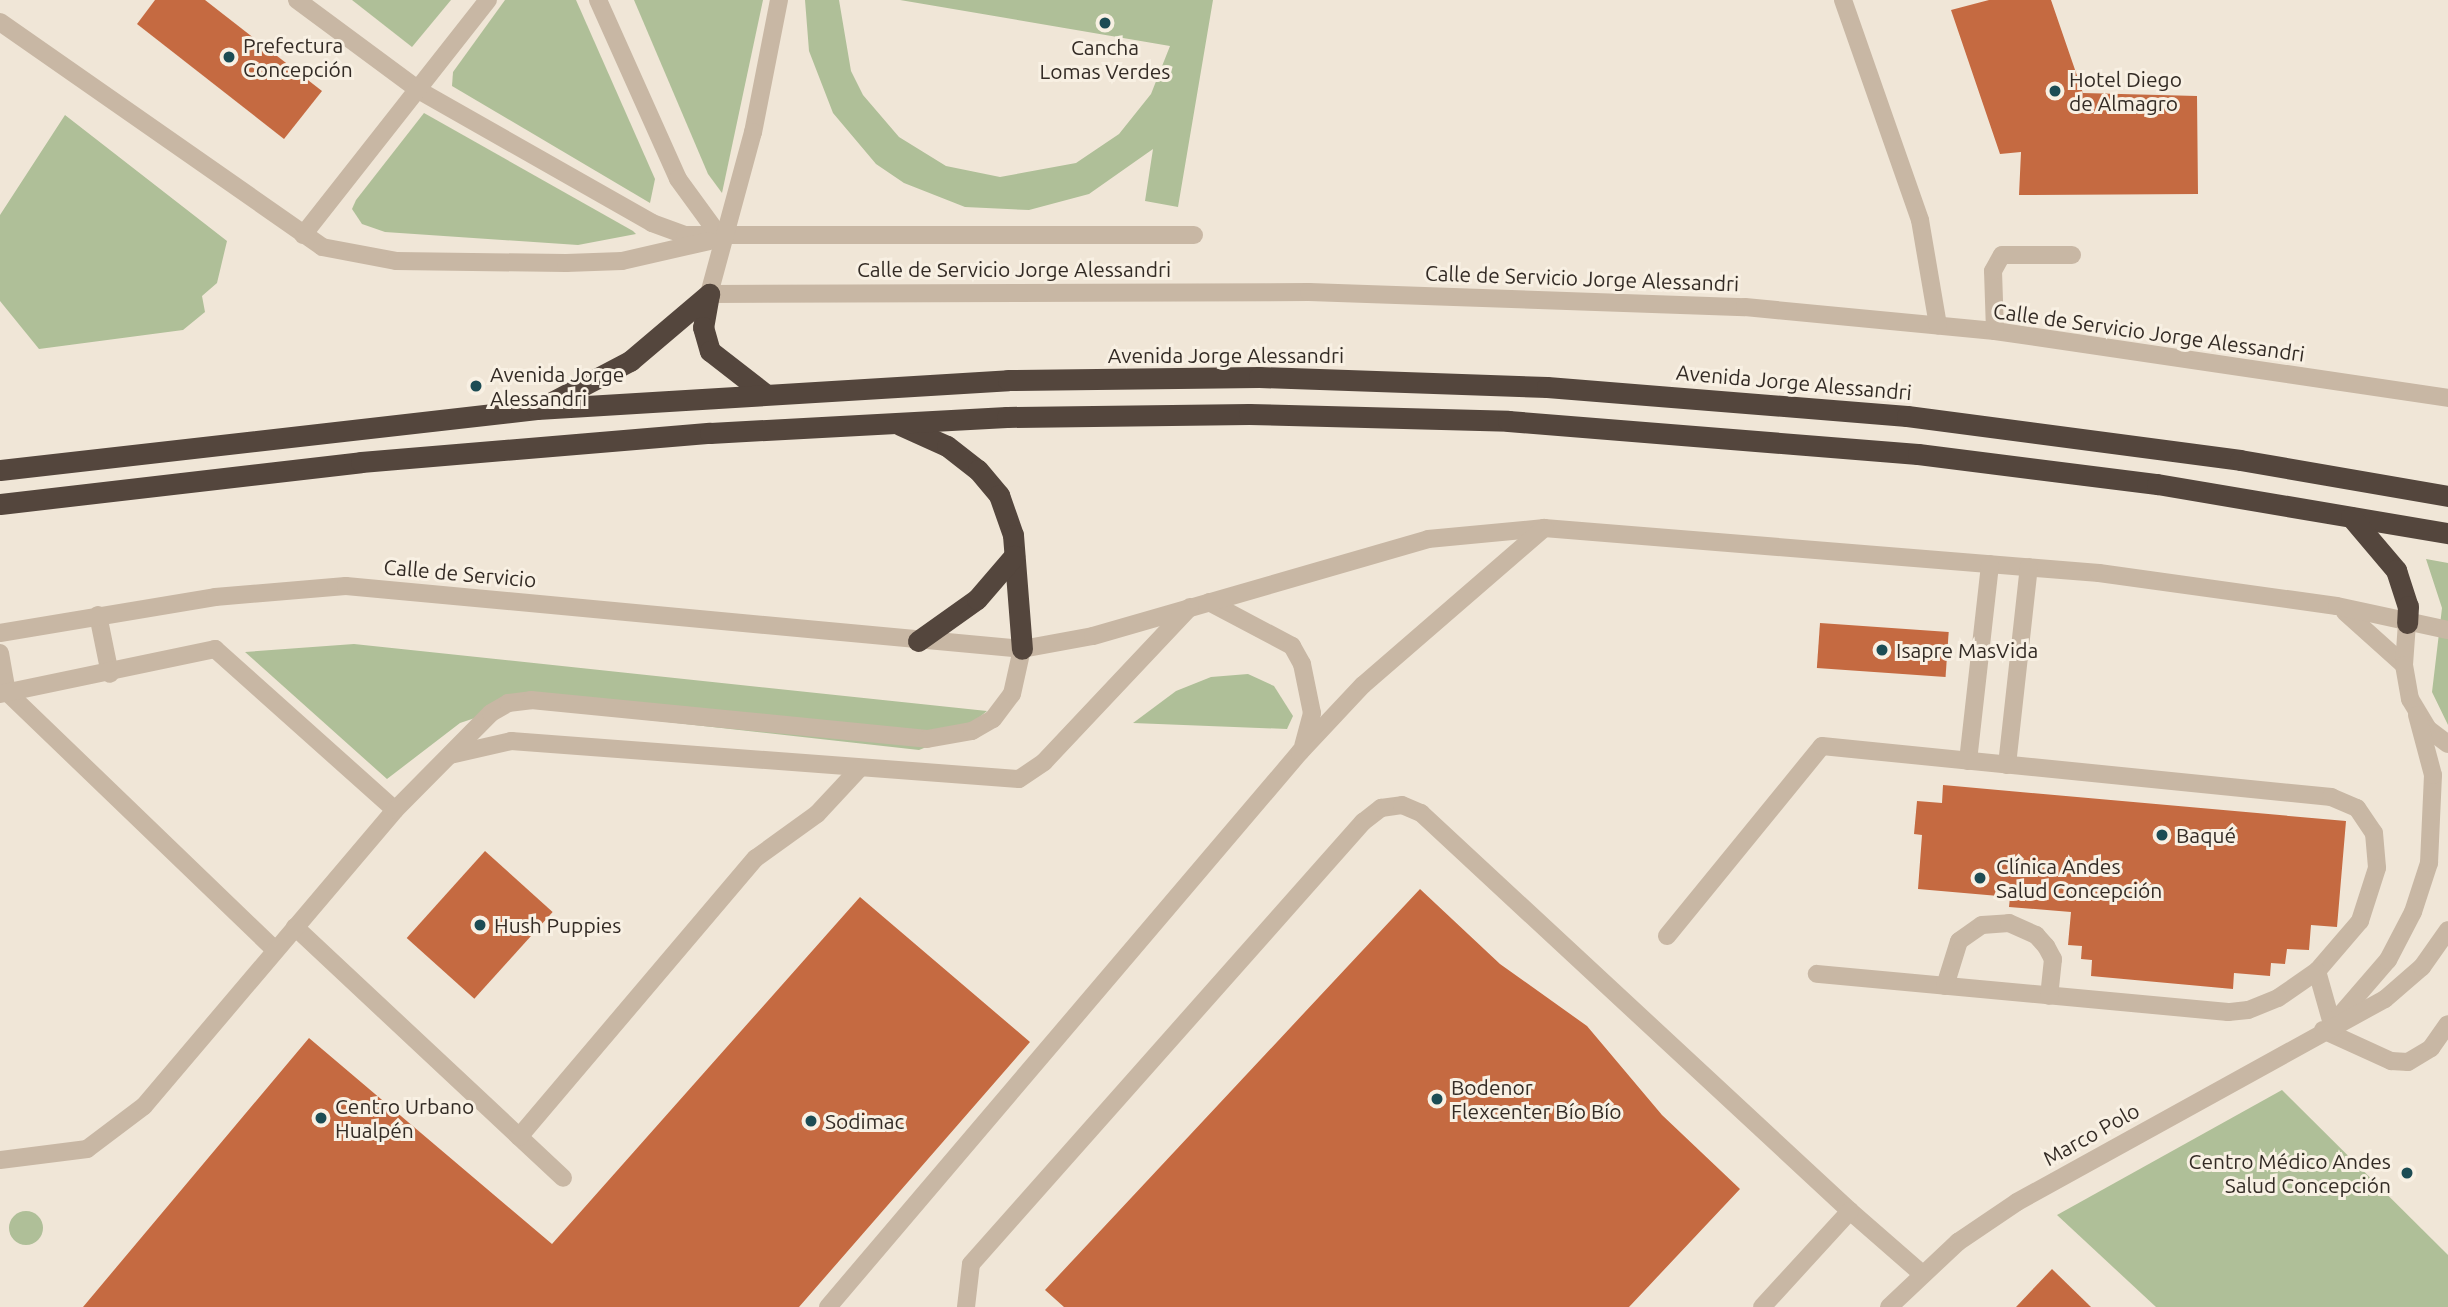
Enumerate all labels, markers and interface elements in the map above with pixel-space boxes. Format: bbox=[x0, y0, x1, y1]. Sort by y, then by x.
marker: Cancha Lomas Verdes bbox=[1097, 15, 1113, 31]
place label: Prefectura Concepción bbox=[243, 32, 353, 82]
place label: Cancha Lomas Verdes bbox=[1040, 34, 1170, 84]
marker: Prefectura Concepción bbox=[221, 49, 237, 65]
place label: Hotel Diego de Almagro bbox=[2069, 66, 2182, 116]
marker: Hotel Diego de Almagro bbox=[2047, 83, 2063, 99]
street label: Calle de Servicio Jorge Alessandri bbox=[857, 256, 1171, 282]
street label: Calle de Servicio Jorge Alessandri bbox=[1425, 260, 1739, 296]
street label: Calle de Servicio Jorge Alessandri bbox=[1992, 298, 2306, 366]
street label: Avenida Jorge Alessandri bbox=[1108, 342, 1344, 368]
street label: Avenida Jorge Alessandri bbox=[1675, 359, 1913, 405]
place label: Avenida Jorge Alessandri bbox=[490, 361, 624, 411]
marker: Avenida Jorge Alessandri bbox=[468, 378, 484, 394]
street label: Calle de Servicio bbox=[383, 554, 537, 592]
place label: Isapre MasVida bbox=[1896, 637, 2038, 663]
marker: Isapre MasVida bbox=[1874, 642, 1890, 658]
place label: Baqué bbox=[2176, 822, 2236, 848]
marker: Baqué bbox=[2154, 827, 2170, 843]
place label: Clínica Andes Salud Concepción bbox=[1996, 853, 2162, 903]
marker: Clínica Andes Salud Concepción bbox=[1970, 868, 1990, 888]
place label: Hush Puppies bbox=[494, 912, 621, 938]
marker: Hush Puppies bbox=[472, 917, 488, 933]
place label: Bodenor Flexcenter Bío Bío bbox=[1451, 1074, 1622, 1124]
marker: Bodenor Flexcenter Bío Bío bbox=[1429, 1091, 1445, 1107]
place label: Centro Urbano Hualpén bbox=[335, 1093, 474, 1143]
street label: Marco Polo bbox=[2038, 1097, 2144, 1171]
place label: Sodimac bbox=[825, 1108, 904, 1134]
marker: Centro Urbano Hualpén bbox=[313, 1110, 329, 1126]
marker: Sodimac bbox=[803, 1113, 819, 1129]
place label: Centro Médico Andes Salud Concepción bbox=[2189, 1148, 2391, 1198]
marker: Centro Médico Andes Salud Concepción bbox=[2397, 1163, 2417, 1183]

